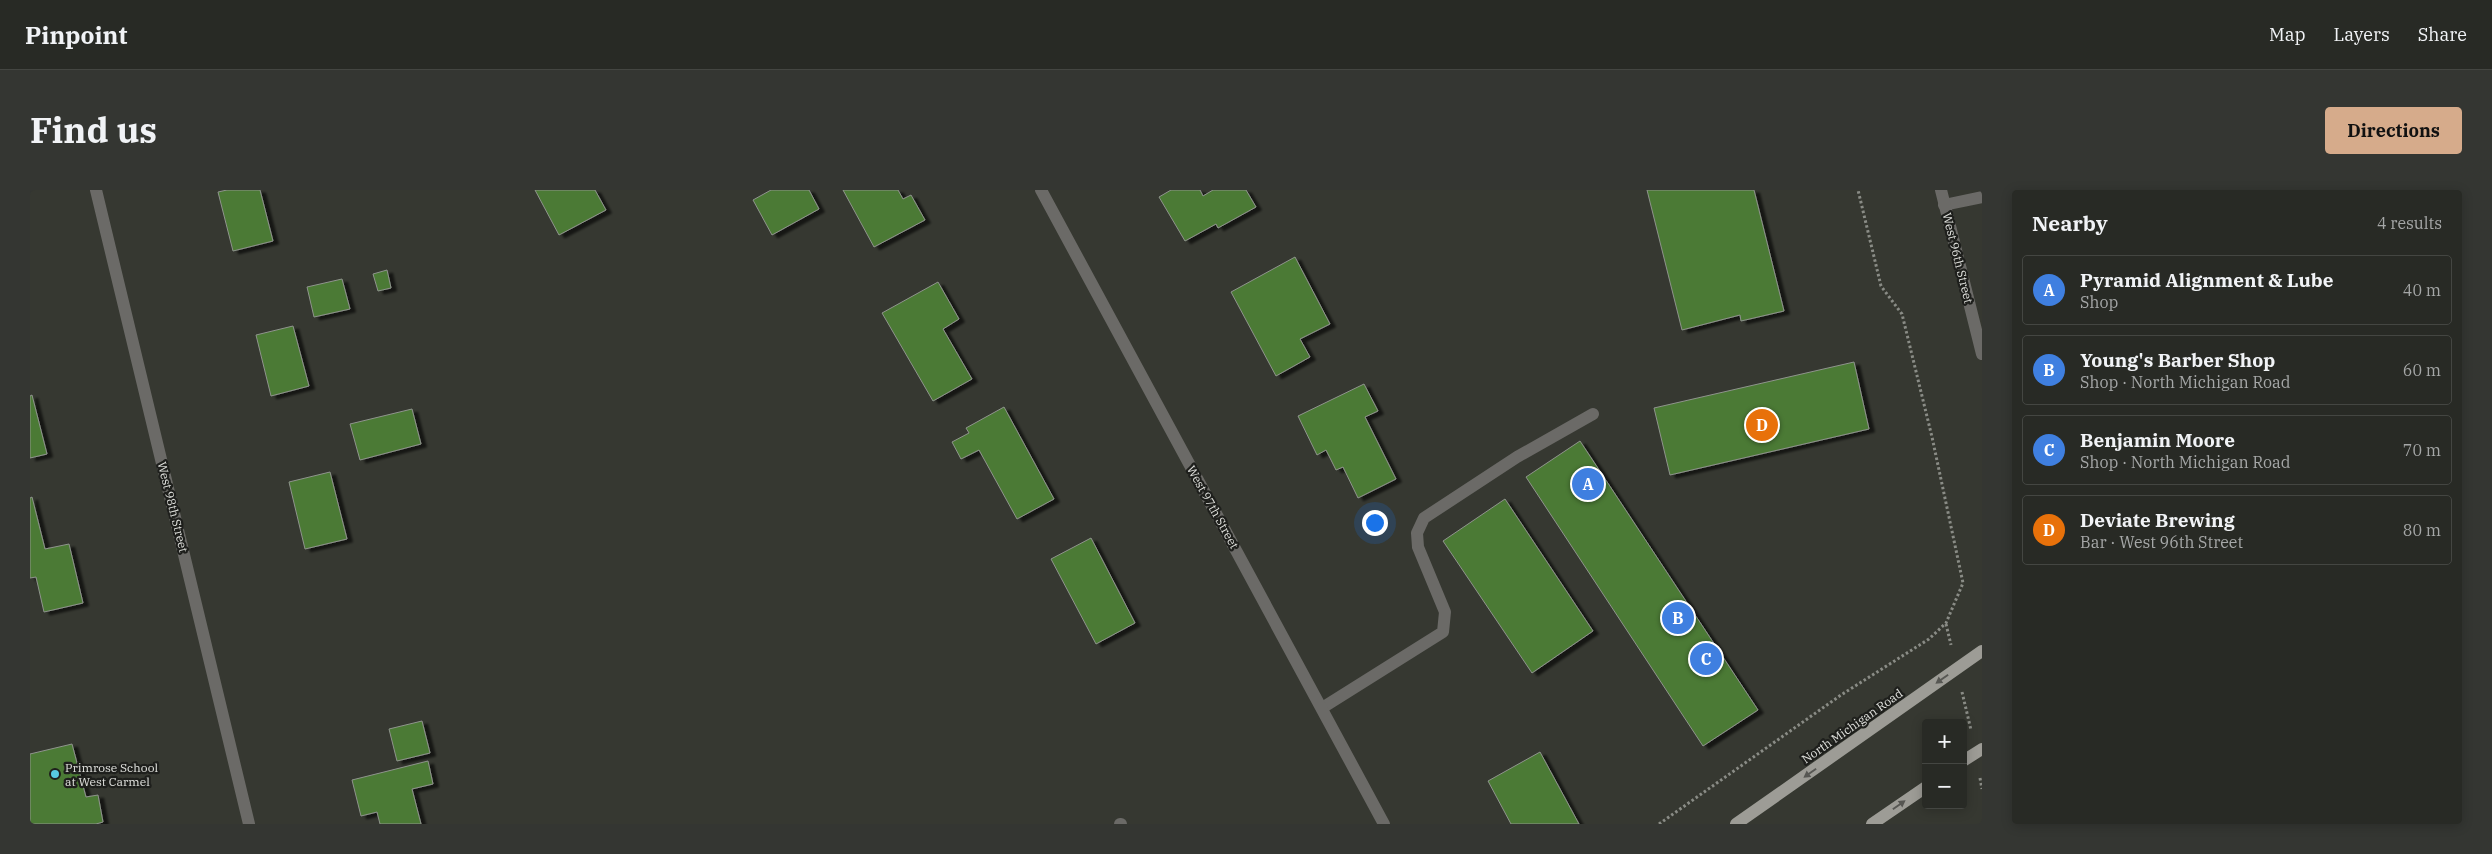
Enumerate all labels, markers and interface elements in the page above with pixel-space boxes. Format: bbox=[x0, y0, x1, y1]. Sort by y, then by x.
text: Pinpoint bbox=[25, 19, 127, 51]
text: Map bbox=[2269, 23, 2306, 46]
text: Layers bbox=[2334, 23, 2390, 46]
text: Share bbox=[2418, 23, 2467, 46]
text: Find us bbox=[30, 107, 157, 153]
button: Directions bbox=[2325, 107, 2462, 154]
text: Nearby bbox=[2032, 209, 2108, 237]
street label: West 96th Street bbox=[1939, 211, 1977, 305]
text: 4 results bbox=[2377, 213, 2442, 233]
text: Pyramid Alignment & Lube bbox=[2080, 268, 2333, 292]
text: A bbox=[2043, 280, 2055, 300]
text: 40 m bbox=[2403, 280, 2441, 300]
text: Shop bbox=[2080, 292, 2118, 312]
text: Young's Barber Shop bbox=[2080, 348, 2275, 372]
text: B bbox=[2043, 360, 2055, 380]
text: 60 m bbox=[2403, 360, 2441, 380]
text: Shop · North Michigan Road bbox=[2080, 372, 2291, 392]
pin: D bbox=[1746, 406, 1778, 444]
text: Benjamin Moore bbox=[2080, 428, 2235, 452]
text: C bbox=[2044, 440, 2054, 460]
text: 70 m bbox=[2403, 440, 2441, 460]
text: Shop · North Michigan Road bbox=[2080, 452, 2291, 472]
street label: West 98th Street bbox=[154, 460, 192, 554]
street label: West 97th Street bbox=[1184, 463, 1242, 551]
pin: A bbox=[1572, 465, 1604, 503]
text: Deviate Brewing bbox=[2080, 508, 2235, 532]
your location bbox=[1362, 510, 1388, 536]
text: D bbox=[2043, 520, 2055, 540]
text: 80 m bbox=[2403, 520, 2441, 540]
text: Bar · West 96th Street bbox=[2080, 532, 2243, 552]
pin: B bbox=[1662, 599, 1694, 637]
pin: C bbox=[1690, 640, 1722, 678]
one-way arrow bbox=[1936, 674, 1949, 684]
street label: North Michigan Road bbox=[1799, 685, 1905, 767]
map controls bbox=[1922, 719, 1967, 809]
button: + bbox=[1922, 719, 1967, 764]
place label: Primrose School at West Carmel bbox=[65, 760, 158, 789]
button: − bbox=[1922, 764, 1967, 809]
marker: Primrose School at West Carmel bbox=[49, 768, 61, 780]
one-way arrow bbox=[1803, 768, 1817, 778]
one-way arrow bbox=[1892, 800, 1906, 810]

